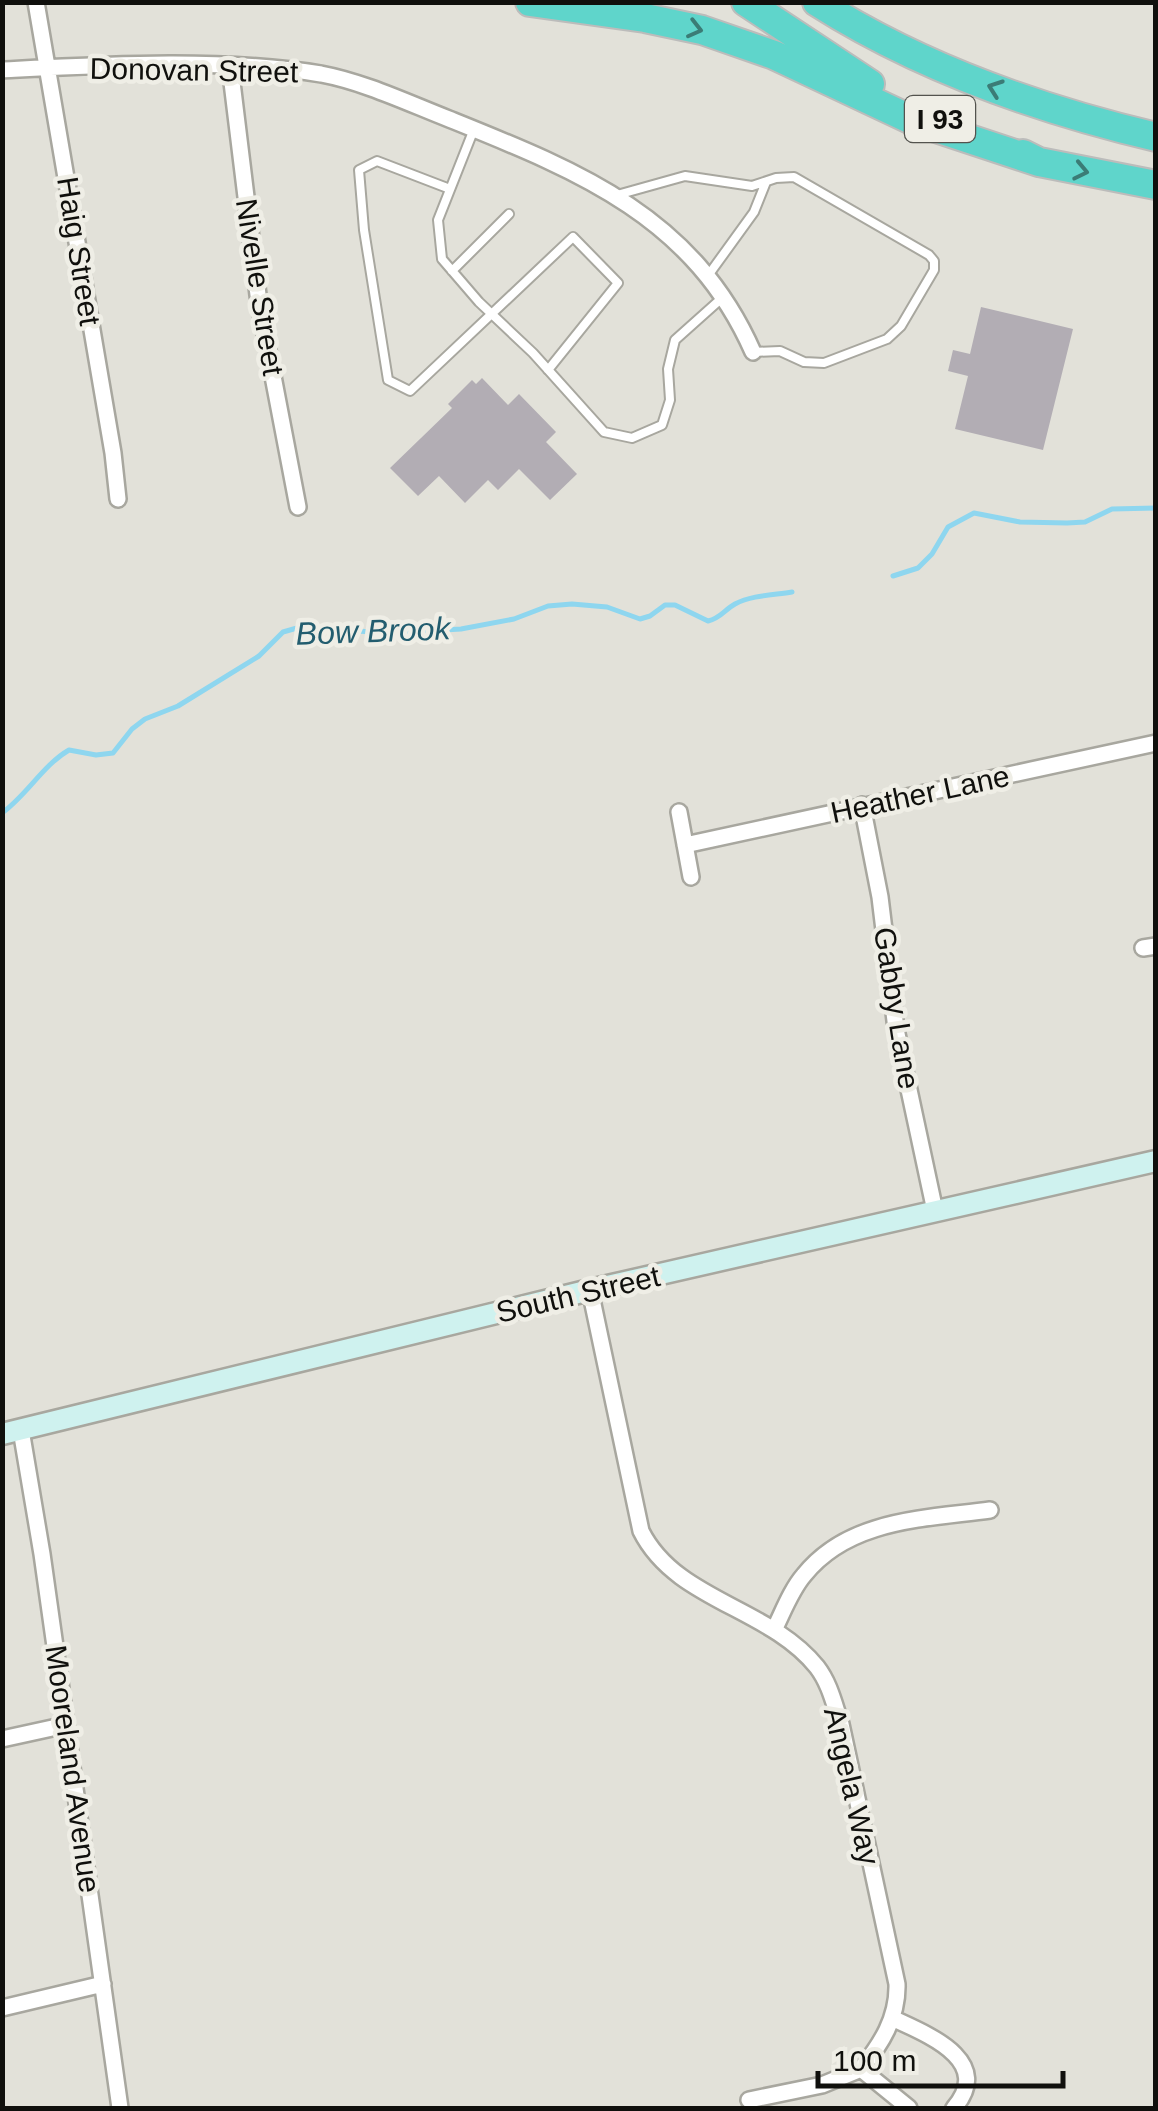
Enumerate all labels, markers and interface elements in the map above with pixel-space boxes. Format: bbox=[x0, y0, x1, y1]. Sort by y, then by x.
one-way arrow bbox=[686, 18, 703, 39]
street label: Donovan Street bbox=[89, 52, 299, 88]
one-way arrow bbox=[988, 79, 1005, 100]
road number: I 93 bbox=[905, 96, 975, 142]
one-way arrow bbox=[1072, 159, 1089, 180]
street label: Haig Street bbox=[51, 174, 107, 328]
street label: Nivelle Street bbox=[230, 196, 290, 378]
water label: Bow Brook bbox=[295, 610, 453, 652]
street label: Heather Lane bbox=[828, 759, 1012, 829]
street label: Gabby Lane bbox=[868, 925, 926, 1091]
street label: South Street bbox=[493, 1259, 664, 1329]
street label: Mooreland Avenue bbox=[39, 1643, 107, 1895]
street label: Angela Way bbox=[818, 1704, 886, 1868]
scale bar bbox=[818, 2026, 1063, 2088]
text: 100 m bbox=[833, 2044, 916, 2077]

